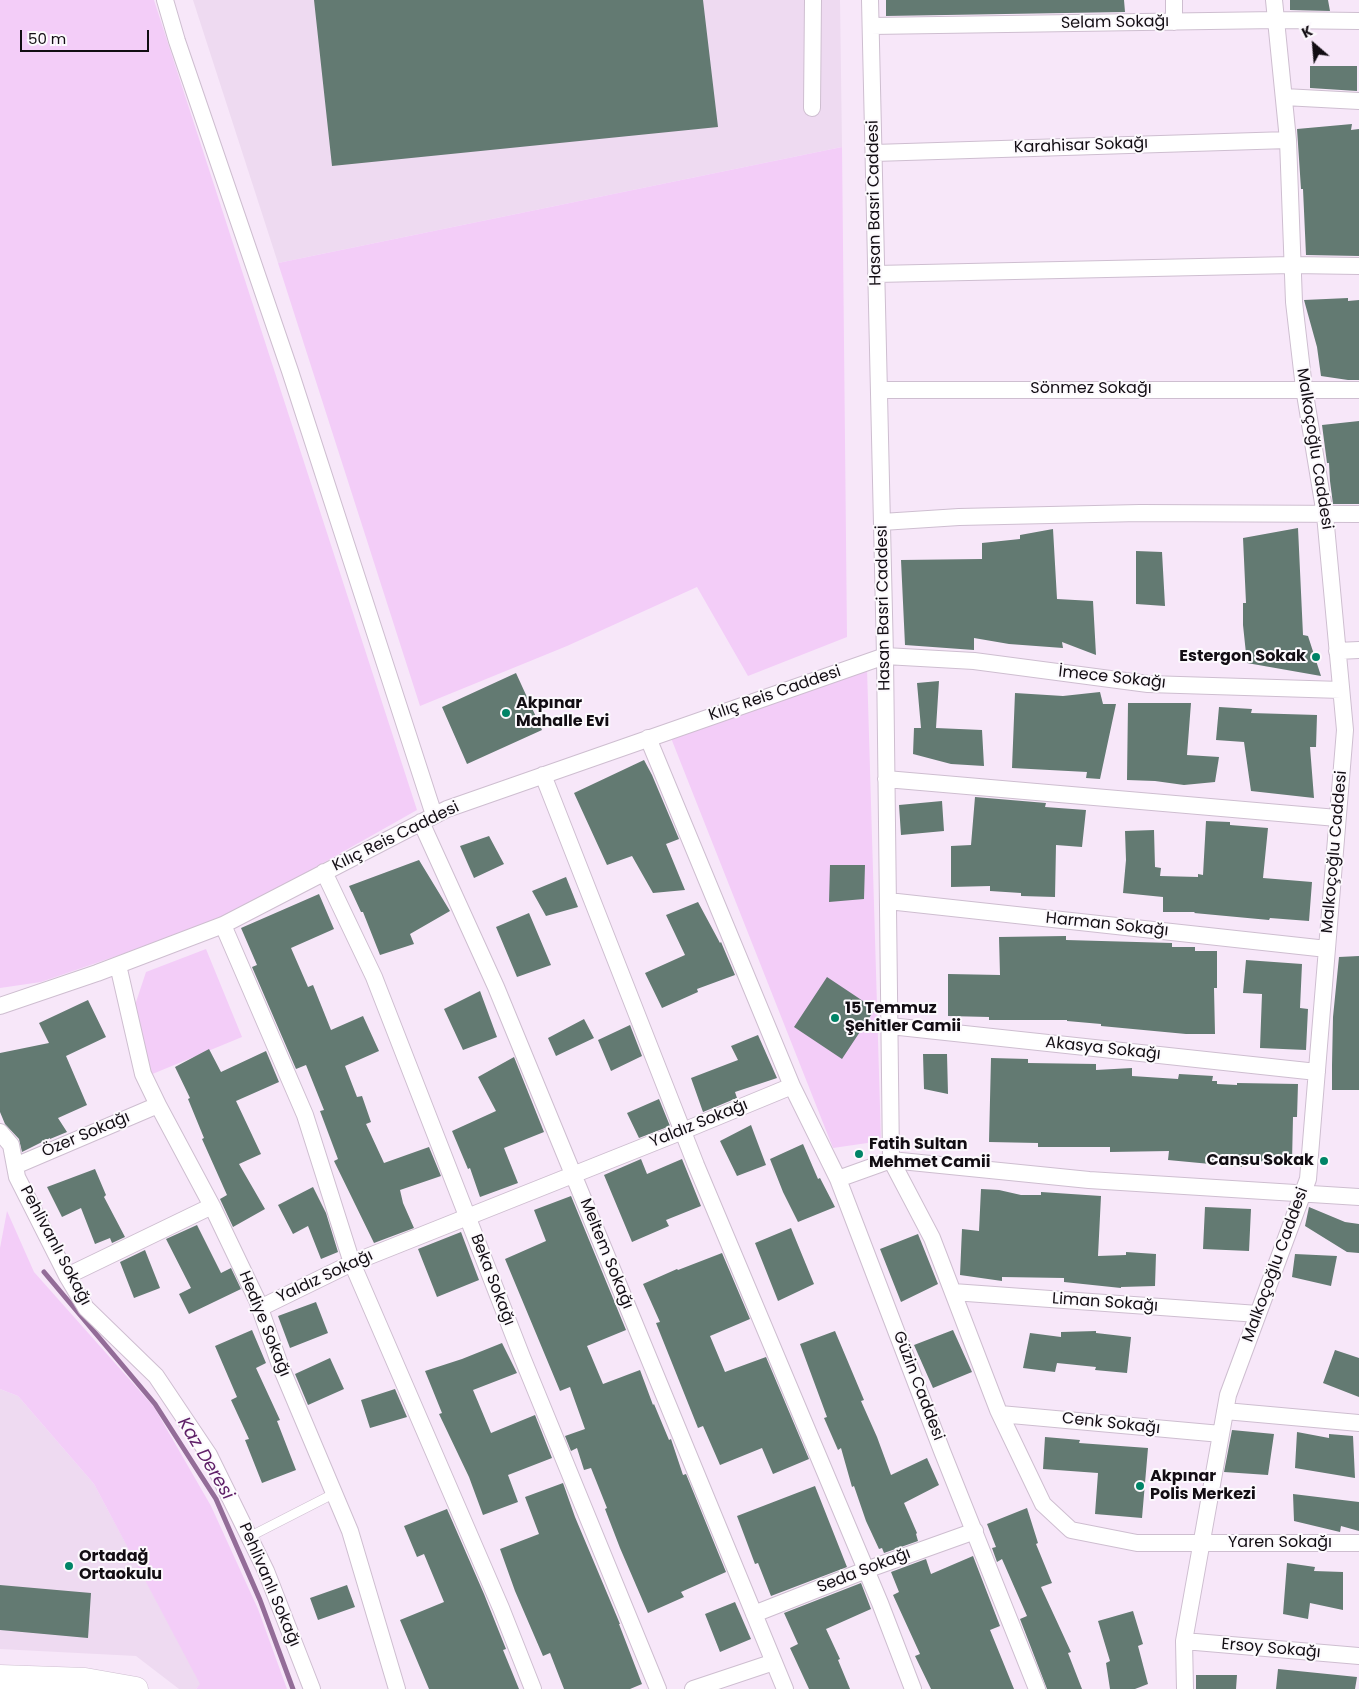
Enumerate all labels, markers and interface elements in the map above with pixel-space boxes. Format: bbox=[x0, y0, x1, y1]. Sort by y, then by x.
street label: Selam Sokağı bbox=[1061, 12, 1169, 34]
scale bar bbox=[22, 20, 151, 52]
north arrow bbox=[1289, 20, 1339, 70]
text: K bbox=[1298, 21, 1316, 43]
text: 50 m bbox=[28, 28, 66, 49]
street label: Hasan Basri Caddesi bbox=[864, 120, 886, 286]
street label: Karahisar Sokağı bbox=[1014, 134, 1148, 158]
street label: Malkoçoğlu Caddesi bbox=[1292, 367, 1336, 531]
street label: Sönmez Sokağı bbox=[1030, 379, 1152, 399]
street label: Hasan Basri Caddesi bbox=[873, 525, 895, 691]
place label: Estergon Sokak bbox=[1179, 647, 1306, 667]
marker: Estergon Sokak bbox=[1310, 651, 1322, 663]
street label: Kılıç Reis Caddesi bbox=[706, 662, 844, 726]
street label: İmece Sokağı bbox=[1057, 663, 1167, 693]
place label: Akpınar Mahalle Evi bbox=[516, 694, 609, 732]
marker: Akpınar Mahalle Evi bbox=[500, 707, 512, 719]
street label: Malkoçoğlu Caddesi bbox=[1318, 770, 1352, 934]
street label: Kılıç Reis Caddesi bbox=[330, 798, 462, 876]
street label: Harman Sokağı bbox=[1045, 909, 1169, 941]
place label: 15 Temmuz Şehitler Camii bbox=[845, 999, 961, 1037]
marker: 15 Temmuz Şehitler Camii bbox=[829, 1012, 841, 1024]
street label: Akasya Sokağı bbox=[1044, 1033, 1162, 1065]
street label: Yaldız Sokağı bbox=[647, 1096, 751, 1152]
street label: Özer Sokağı bbox=[39, 1108, 133, 1162]
place label: Fatih Sultan Mehmet Camii bbox=[869, 1135, 990, 1173]
marker: Fatih Sultan Mehmet Camii bbox=[853, 1148, 865, 1160]
place label: Cansu Sokak bbox=[1206, 1151, 1314, 1171]
marker: Cansu Sokak bbox=[1318, 1155, 1330, 1167]
street label: Pehlivanlı Sokağı bbox=[15, 1183, 95, 1309]
street label: Malkoçoğlu Caddesi bbox=[1239, 1185, 1313, 1345]
street label: Meltem Sokağı bbox=[575, 1196, 637, 1312]
street label: Beka Sokağı bbox=[466, 1232, 518, 1328]
street label: Yaldız Sokağı bbox=[274, 1246, 376, 1308]
street label: Hediye Sokağı bbox=[234, 1268, 294, 1380]
street label: Liman Sokağı bbox=[1051, 1290, 1159, 1316]
street label: Güzin Caddesi bbox=[888, 1329, 948, 1443]
street label: Cenk Sokağı bbox=[1061, 1409, 1161, 1439]
water label: Kaz Deresi bbox=[172, 1414, 238, 1504]
place label: Akpınar Polis Merkezi bbox=[1150, 1467, 1256, 1505]
marker: Akpınar Polis Merkezi bbox=[1134, 1480, 1146, 1492]
street label: Pehlivanlı Sokağı bbox=[234, 1520, 304, 1650]
street label: Yaren Sokağı bbox=[1228, 1533, 1332, 1553]
street label: Seda Sokağı bbox=[815, 1544, 913, 1598]
place label: Ortadağ Ortaokulu bbox=[79, 1547, 162, 1585]
marker: Ortadağ Ortaokulu bbox=[63, 1560, 75, 1572]
street label: Ersoy Sokağı bbox=[1221, 1635, 1321, 1663]

